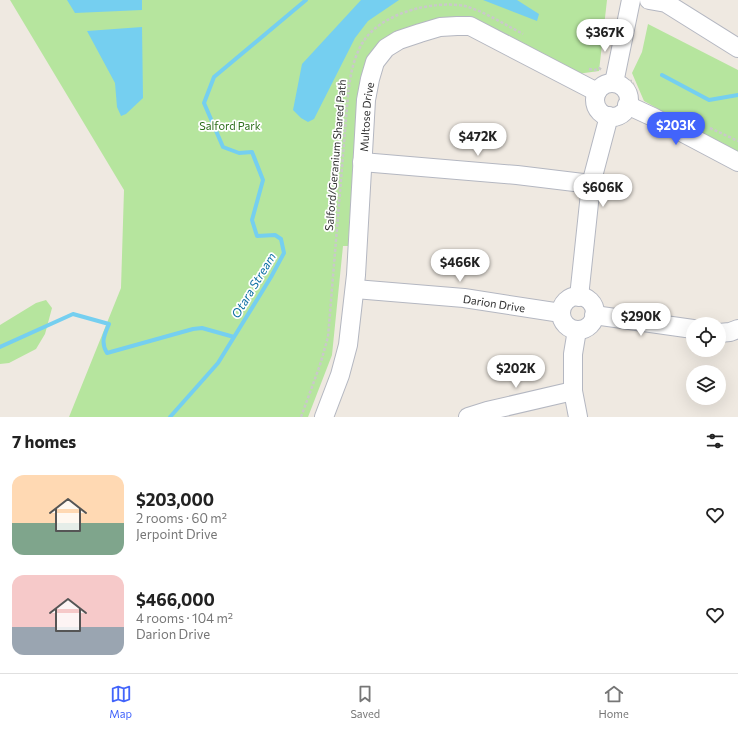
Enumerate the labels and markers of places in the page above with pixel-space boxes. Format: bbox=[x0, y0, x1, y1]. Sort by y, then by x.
pin: $367K bbox=[577, 19, 633, 53]
pin: $203K bbox=[648, 112, 704, 146]
pin: $472K bbox=[450, 123, 506, 157]
pin: $606K bbox=[575, 174, 631, 208]
pin: $466K bbox=[432, 249, 488, 283]
pin: $290K bbox=[613, 303, 669, 337]
pin: $202K bbox=[488, 355, 544, 389]

